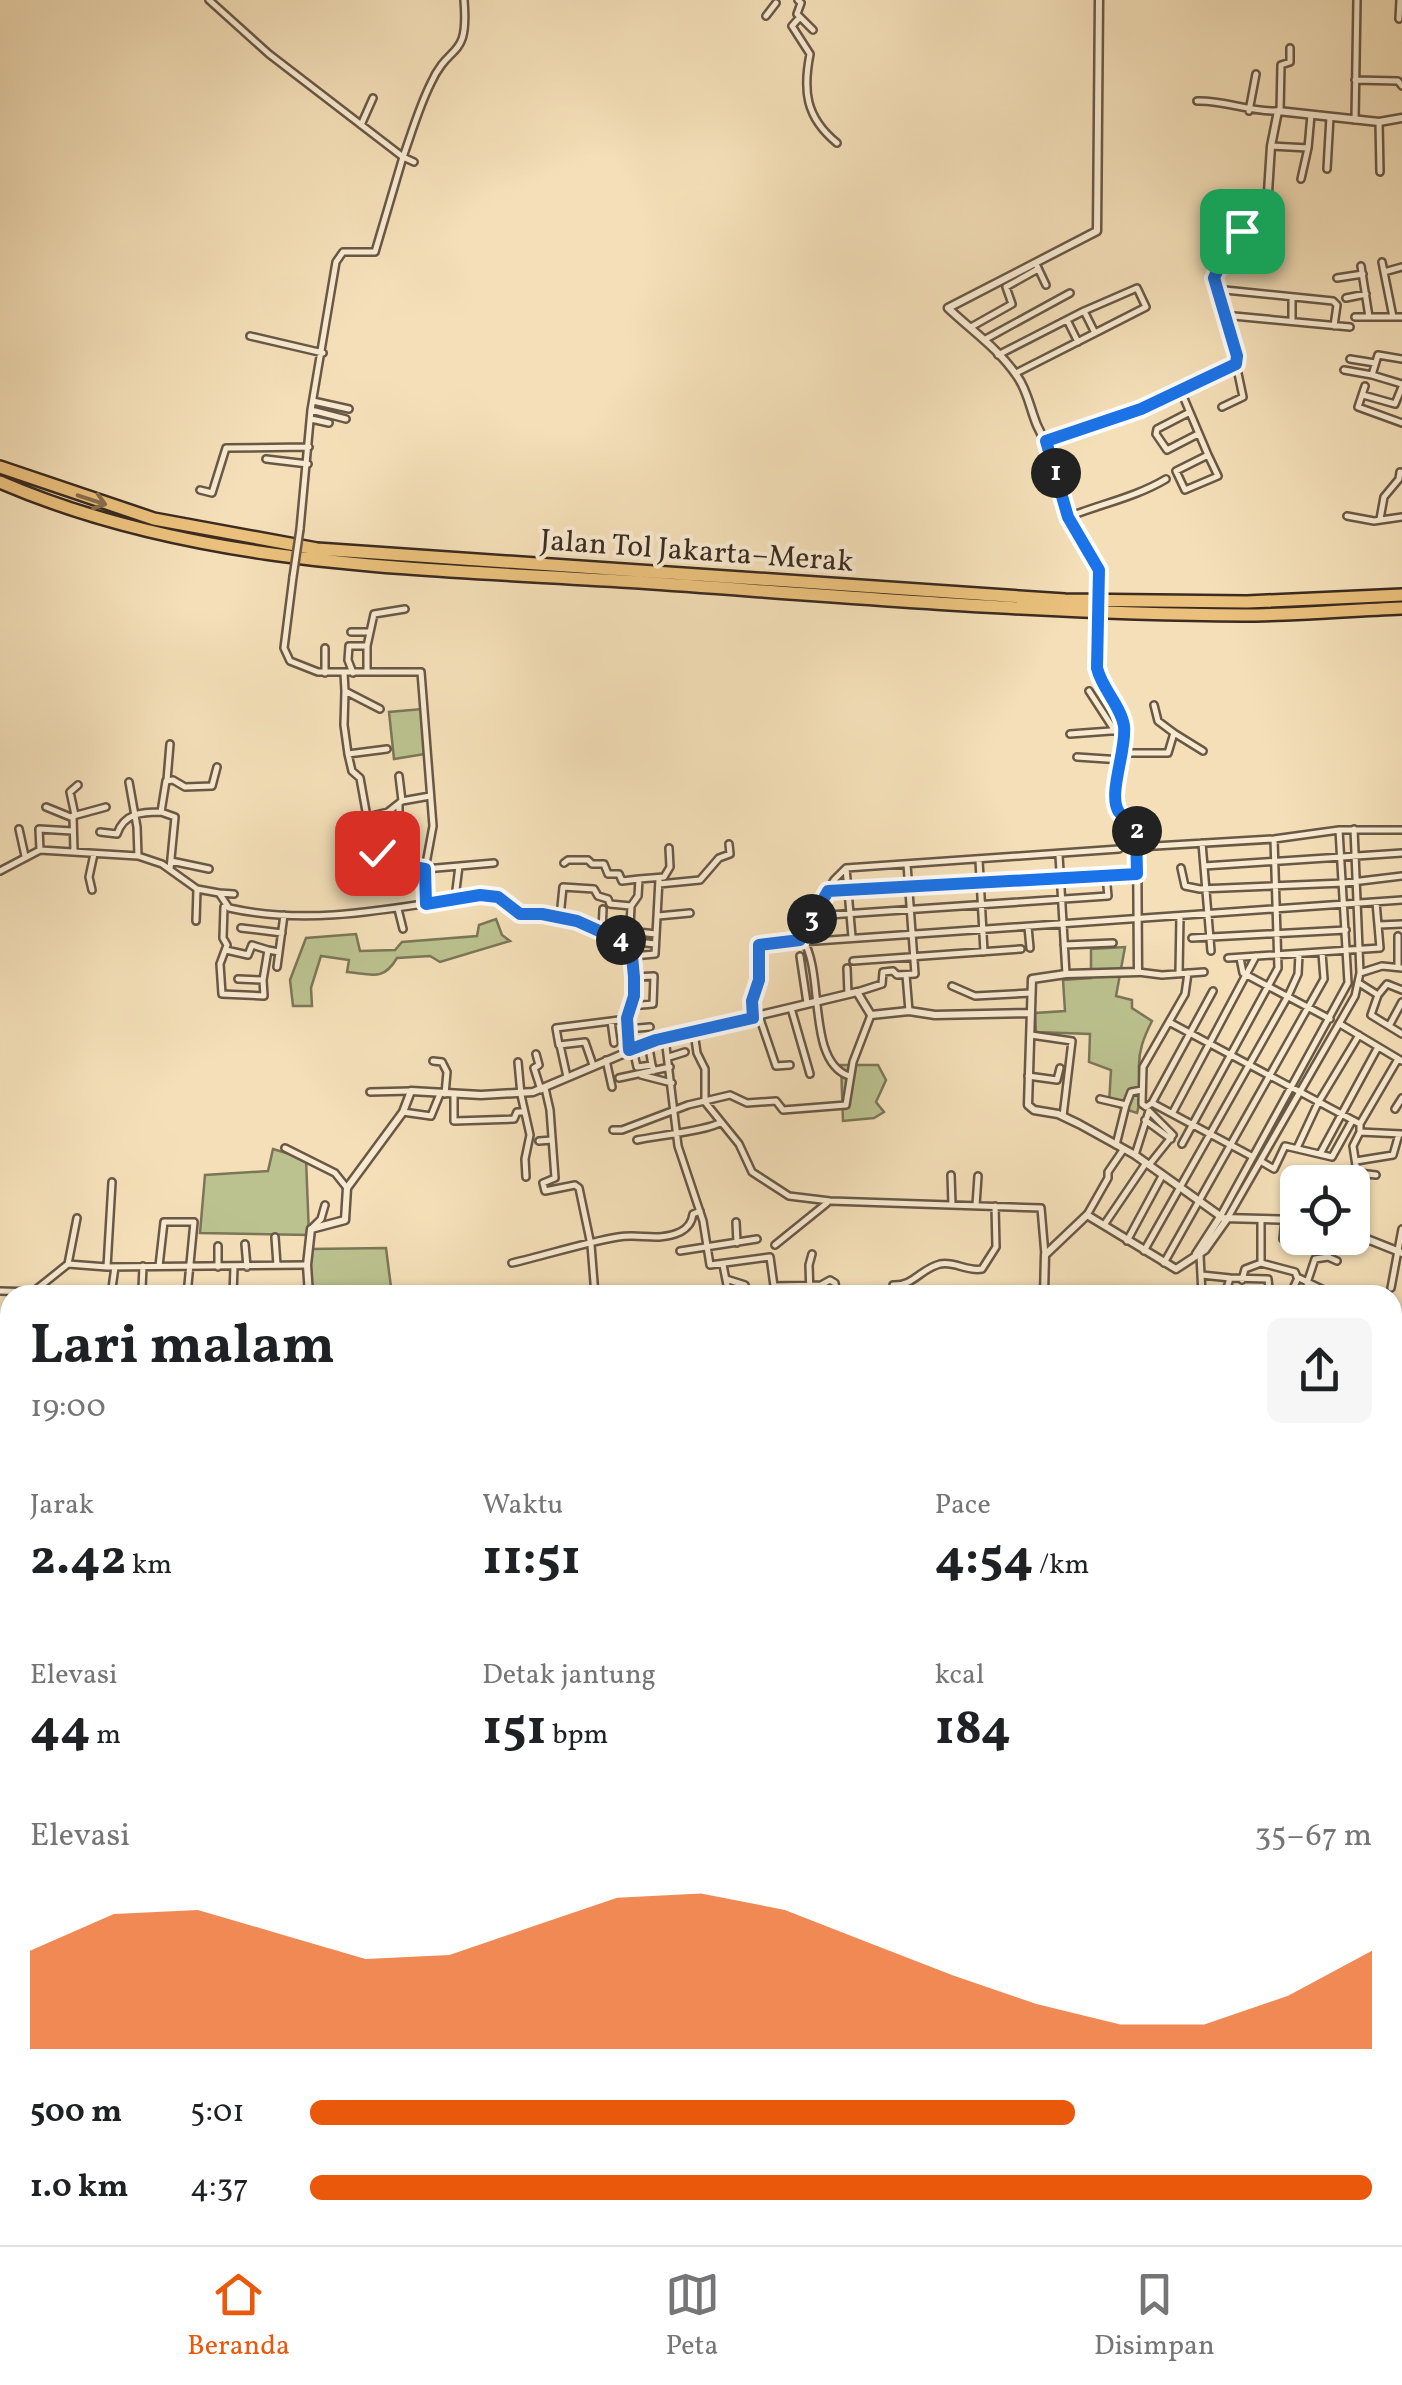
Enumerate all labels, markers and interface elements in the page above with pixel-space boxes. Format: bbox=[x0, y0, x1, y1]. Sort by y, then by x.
pin bbox=[1200, 189, 1285, 274]
icon: arrive bbox=[1215, 204, 1270, 259]
pin: 1 bbox=[1031, 448, 1081, 498]
text: 1 bbox=[1050, 453, 1062, 492]
one-way arrow bbox=[75, 492, 107, 510]
street label: Jalan Tol Jakarta–Merak bbox=[539, 520, 855, 584]
pin: 2 bbox=[1112, 806, 1162, 856]
pin bbox=[335, 811, 420, 896]
text: 2 bbox=[1130, 811, 1144, 850]
icon: check bbox=[350, 826, 405, 881]
pin: 3 bbox=[787, 894, 837, 944]
text: 3 bbox=[805, 899, 819, 938]
pin: 4 bbox=[596, 915, 646, 965]
text: 4 bbox=[613, 920, 629, 959]
map controls bbox=[1280, 1165, 1370, 1255]
button: locate bbox=[1280, 1165, 1370, 1255]
text: Lari malam bbox=[30, 1310, 335, 1386]
button: share bbox=[1267, 1318, 1372, 1423]
text: 19:00 bbox=[30, 1386, 106, 1430]
text: Jarak bbox=[30, 1486, 94, 1525]
text: Waktu bbox=[482, 1486, 563, 1525]
text: Pace bbox=[935, 1486, 991, 1525]
text: 2.42 bbox=[30, 1525, 127, 1595]
text: 11:51 bbox=[482, 1525, 581, 1595]
text: 4:54 bbox=[935, 1525, 1034, 1595]
text: km bbox=[127, 1546, 172, 1585]
text: /km bbox=[1034, 1546, 1089, 1585]
text: Elevasi bbox=[30, 1656, 117, 1695]
text: Detak jantung bbox=[482, 1656, 656, 1695]
text: kcal bbox=[935, 1656, 984, 1695]
text: 44 bbox=[30, 1695, 91, 1765]
text: 151 bbox=[482, 1695, 547, 1765]
text: 184 bbox=[935, 1695, 1011, 1765]
text: m bbox=[91, 1716, 121, 1755]
text: bpm bbox=[547, 1716, 608, 1755]
text: Elevasi bbox=[30, 1815, 130, 1859]
text: 35–67 m bbox=[1255, 1815, 1372, 1859]
text: 500 m bbox=[30, 2091, 122, 2135]
text: 5:01 bbox=[190, 2091, 245, 2135]
text: 1.0 km bbox=[30, 2166, 128, 2210]
text: 4:37 bbox=[190, 2166, 249, 2210]
tab: Beranda bbox=[187, 2267, 290, 2366]
tab: Peta bbox=[665, 2267, 720, 2366]
tab: Disimpan bbox=[1094, 2267, 1215, 2366]

